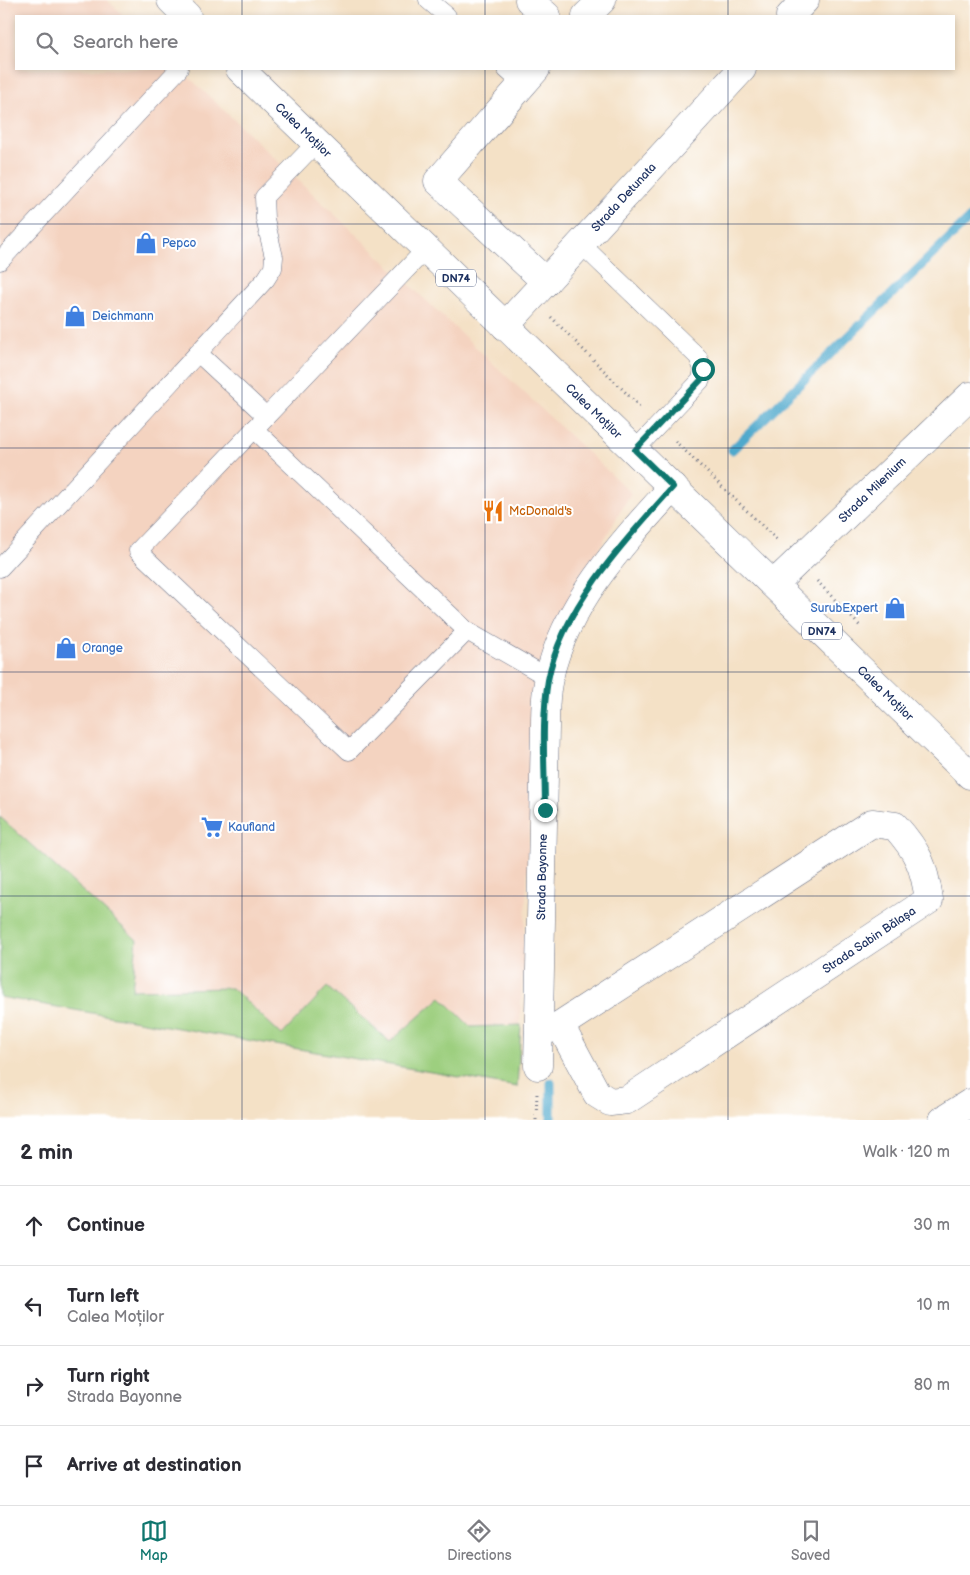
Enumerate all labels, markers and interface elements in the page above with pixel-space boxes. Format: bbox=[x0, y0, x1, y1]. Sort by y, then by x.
search box bbox=[15, 15, 955, 70]
icon: search bbox=[33, 29, 61, 57]
text: Search here bbox=[73, 31, 178, 54]
street label: Calea Moților bbox=[272, 100, 335, 162]
street label: Strada Detunata bbox=[588, 160, 660, 235]
shop icon: Pepco bbox=[133, 230, 159, 256]
place label: Pepco bbox=[162, 236, 197, 251]
road number: DN74 bbox=[436, 270, 476, 286]
shop icon: Deichmann bbox=[62, 303, 88, 329]
place label: Deichmann bbox=[92, 309, 154, 324]
route start bbox=[692, 358, 715, 381]
street label: Calea Moților bbox=[562, 381, 625, 443]
street label: Strada Milenium bbox=[836, 454, 909, 526]
restaurant icon: McDonald's bbox=[480, 498, 506, 524]
place label: McDonald's bbox=[509, 504, 572, 519]
shop icon: SurubExpert bbox=[882, 595, 908, 621]
place label: SurubExpert bbox=[811, 601, 878, 616]
road number: DN74 bbox=[802, 622, 842, 640]
shop icon: Orange bbox=[53, 635, 79, 661]
place label: Orange bbox=[82, 641, 123, 656]
street label: Calea Moților bbox=[854, 663, 917, 725]
route end bbox=[534, 799, 557, 822]
supermarket icon: Kaufland bbox=[199, 814, 225, 840]
place label: Kaufland bbox=[228, 820, 275, 835]
street label: Strada Bayonne bbox=[534, 834, 551, 920]
street label: Strada Sabin Bălașa bbox=[820, 904, 919, 977]
text: 2 min bbox=[20, 1140, 73, 1165]
text: Walk · 120 m bbox=[863, 1143, 950, 1162]
icon: ahead bbox=[20, 1212, 48, 1240]
text: Continue bbox=[67, 1214, 145, 1237]
text: 30 m bbox=[913, 1216, 950, 1235]
text: Turn left bbox=[67, 1285, 139, 1308]
icon: left bbox=[20, 1292, 48, 1320]
text: 10 m bbox=[917, 1296, 950, 1315]
text: Calea Moților bbox=[67, 1308, 164, 1327]
text: Turn right bbox=[67, 1365, 150, 1388]
icon: right bbox=[20, 1372, 48, 1400]
text: 80 m bbox=[914, 1376, 950, 1395]
text: Strada Bayonne bbox=[67, 1388, 182, 1407]
icon: arrive bbox=[20, 1452, 48, 1480]
text: Arrive at destination bbox=[67, 1454, 242, 1477]
tab: Map bbox=[140, 1517, 168, 1564]
tab: Directions bbox=[447, 1517, 512, 1564]
tab: Saved bbox=[791, 1517, 830, 1564]

